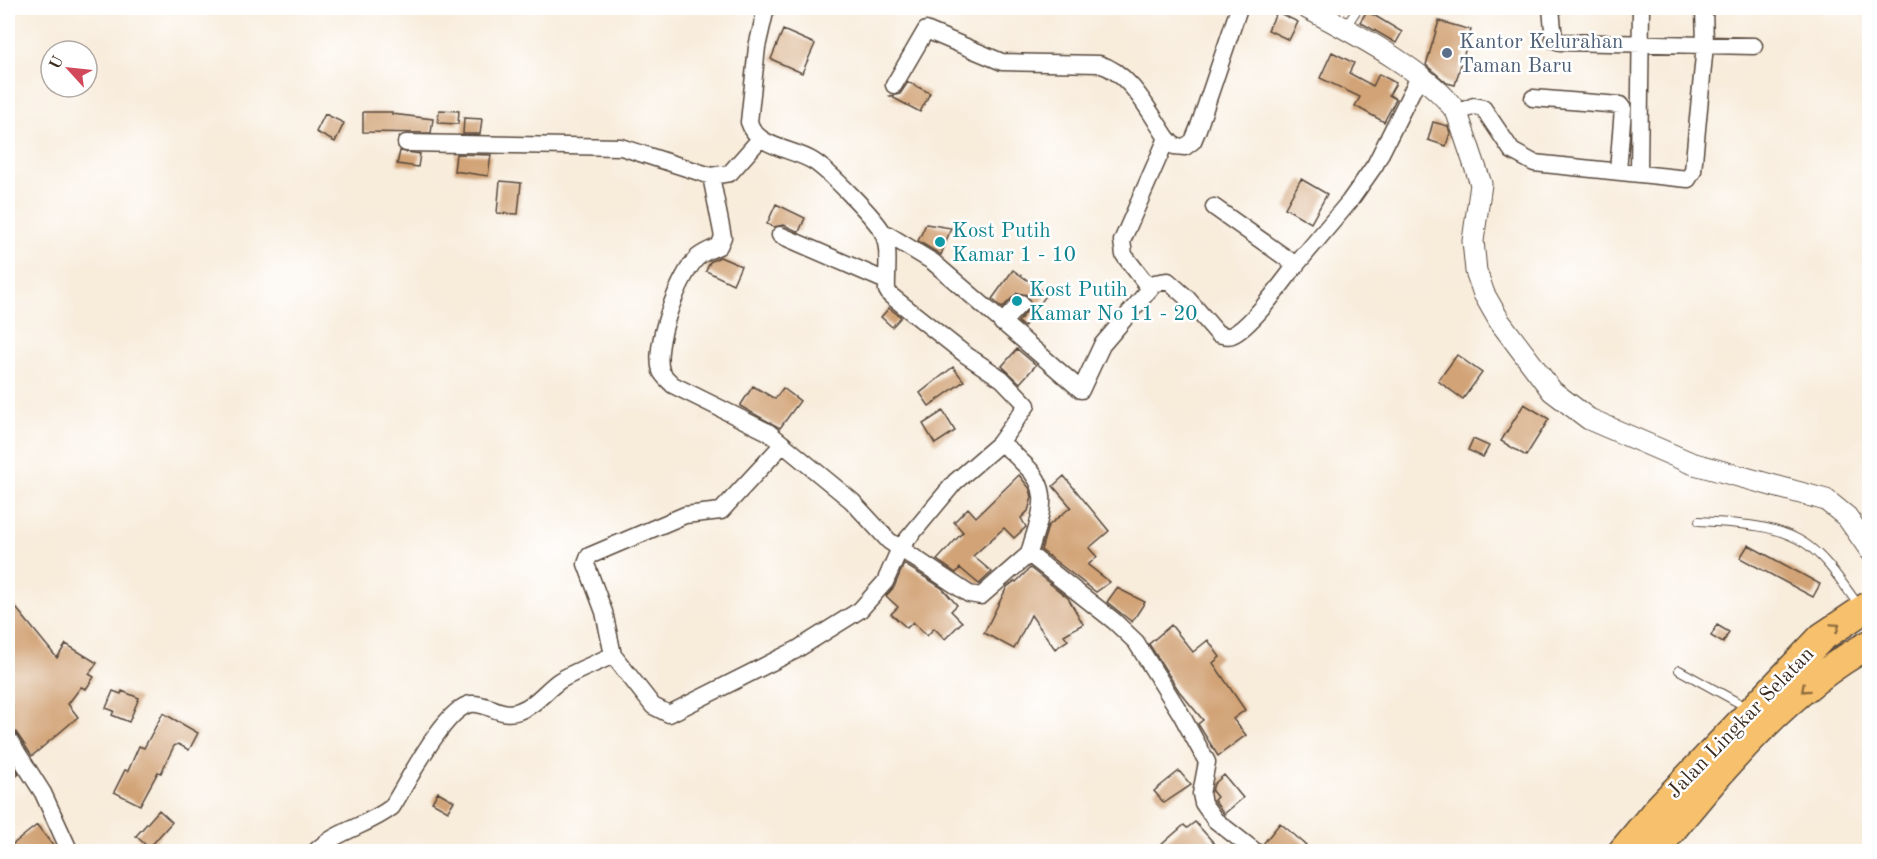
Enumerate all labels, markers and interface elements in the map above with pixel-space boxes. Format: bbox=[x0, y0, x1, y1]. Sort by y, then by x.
place label: Kantor Kelurahan Taman Baru bbox=[1459, 32, 1623, 77]
north arrow bbox=[39, 39, 99, 99]
marker: Kantor Kelurahan Taman Baru bbox=[1440, 46, 1454, 60]
text: U bbox=[47, 54, 68, 72]
place label: Kost Putih Kamar 1 - 10 bbox=[952, 221, 1076, 266]
marker: Kost Putih Kamar 1 - 10 bbox=[933, 235, 947, 249]
place label: Kost Putih Kamar No 11 - 20 bbox=[1029, 280, 1198, 325]
marker: Kost Putih Kamar No 11 - 20 bbox=[1010, 294, 1024, 308]
one-way arrow bbox=[1829, 623, 1840, 634]
street label: Jalan Lingkar Selatan bbox=[1664, 643, 1818, 803]
one-way arrow bbox=[1801, 682, 1812, 693]

